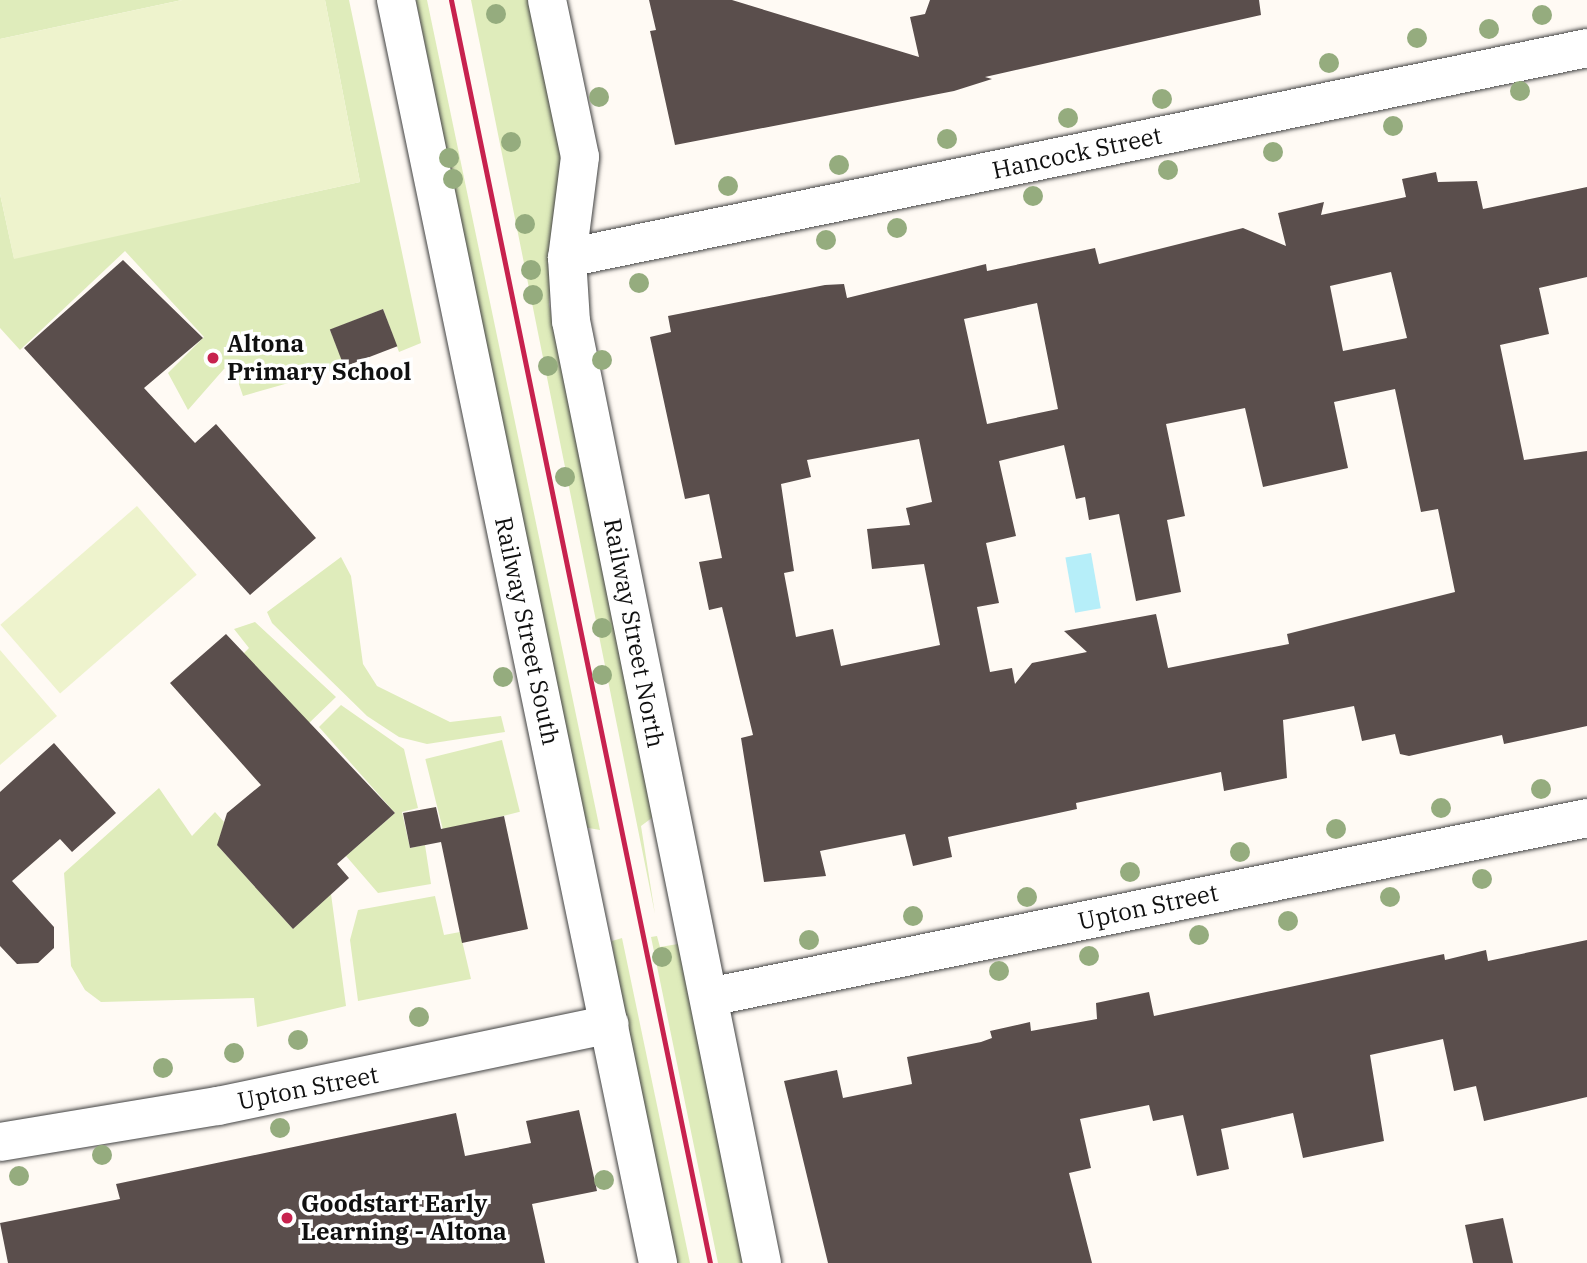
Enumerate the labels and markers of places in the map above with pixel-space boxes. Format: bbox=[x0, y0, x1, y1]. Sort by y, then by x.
place label: Altona Primary School bbox=[227, 330, 411, 386]
marker: Altona Primary School bbox=[205, 350, 221, 366]
place label: Goodstart Early Learning - Altona bbox=[301, 1190, 507, 1246]
marker: Goodstart Early Learning - Altona bbox=[279, 1210, 295, 1226]

